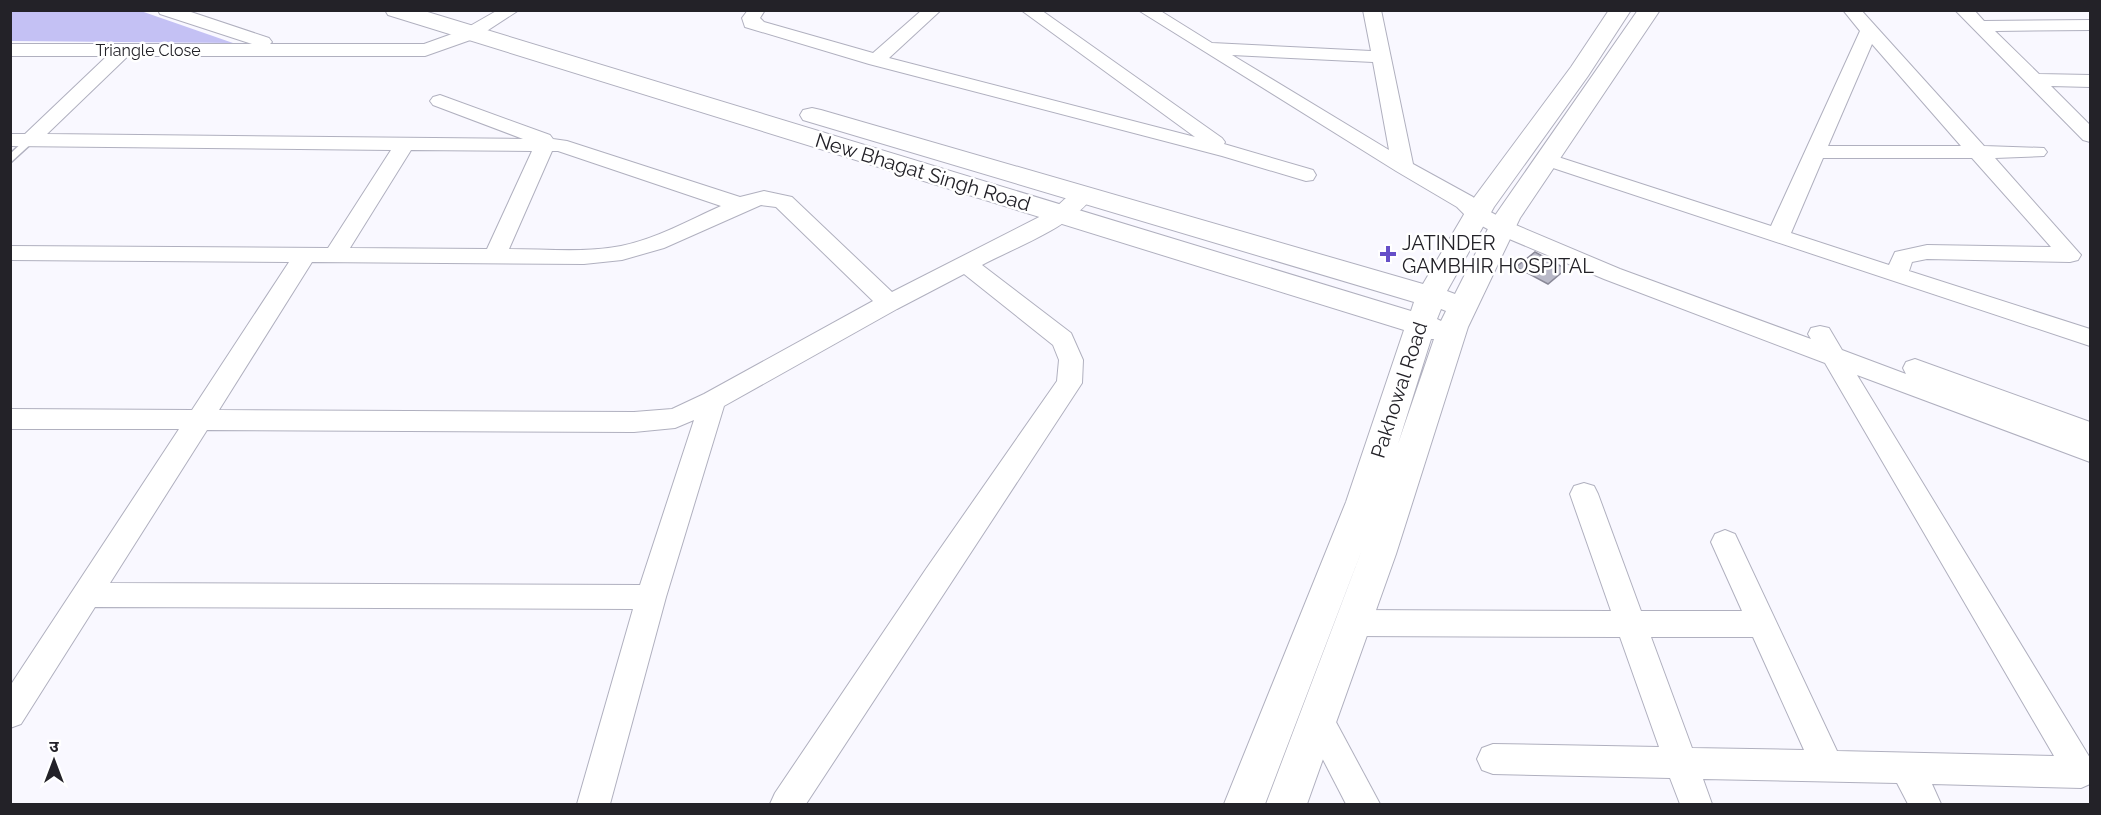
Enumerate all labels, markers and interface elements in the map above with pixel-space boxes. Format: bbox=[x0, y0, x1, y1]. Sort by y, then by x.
street label: Triangle Close bbox=[95, 41, 201, 60]
street label: New Bhagat Singh Road bbox=[813, 128, 1033, 216]
place label: JATINDER GAMBHIR HOSPITAL bbox=[1402, 231, 1594, 278]
marker: JATINDER GAMBHIR HOSPITAL bbox=[1379, 245, 1397, 263]
street label: Pakhowal Road bbox=[1366, 319, 1432, 461]
north arrow bbox=[24, 731, 84, 791]
text: उ bbox=[49, 737, 59, 756]

